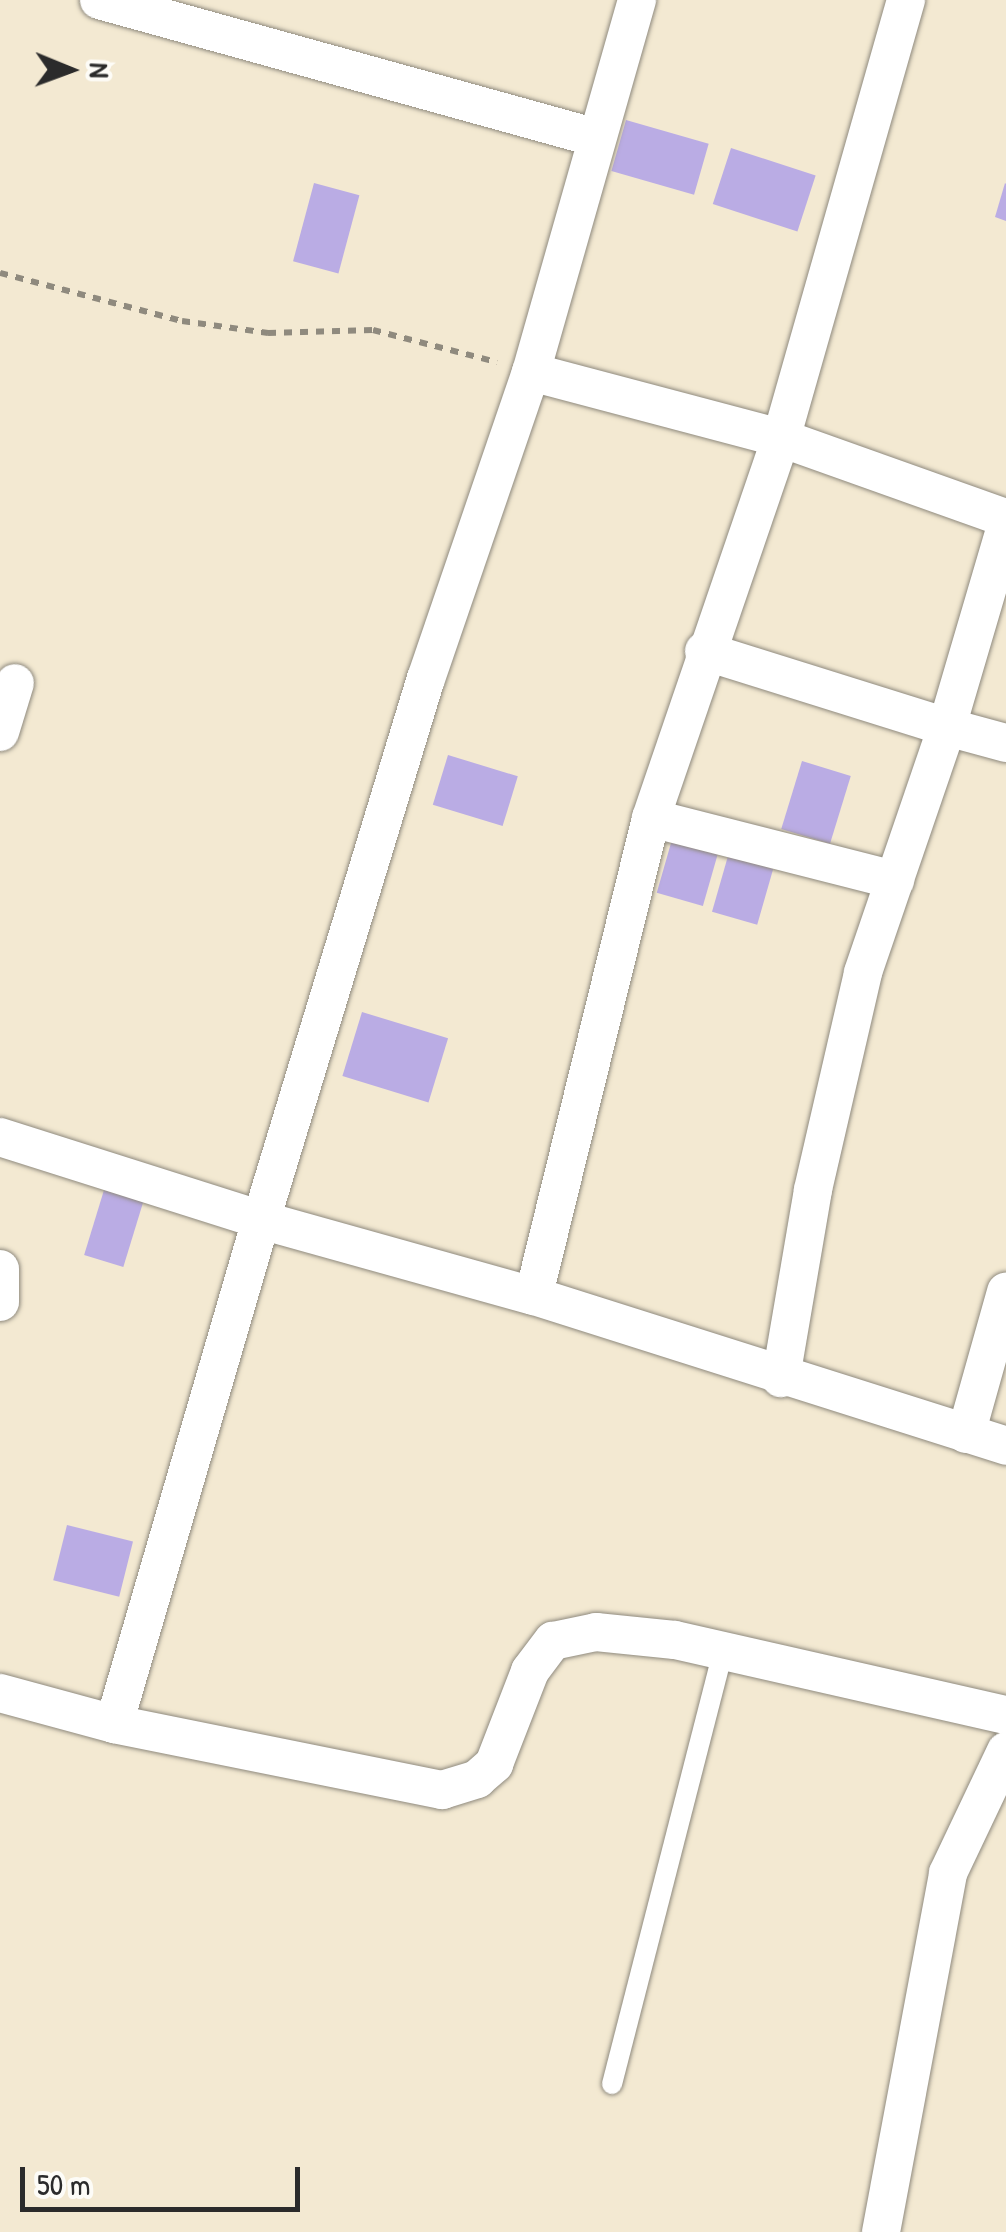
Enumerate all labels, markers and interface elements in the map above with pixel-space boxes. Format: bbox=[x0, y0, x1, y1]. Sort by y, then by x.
north arrow bbox=[20, 20, 120, 120]
text: N bbox=[81, 63, 119, 78]
scale bar bbox=[25, 2147, 305, 2209]
text: 50 m bbox=[37, 2164, 90, 2204]

